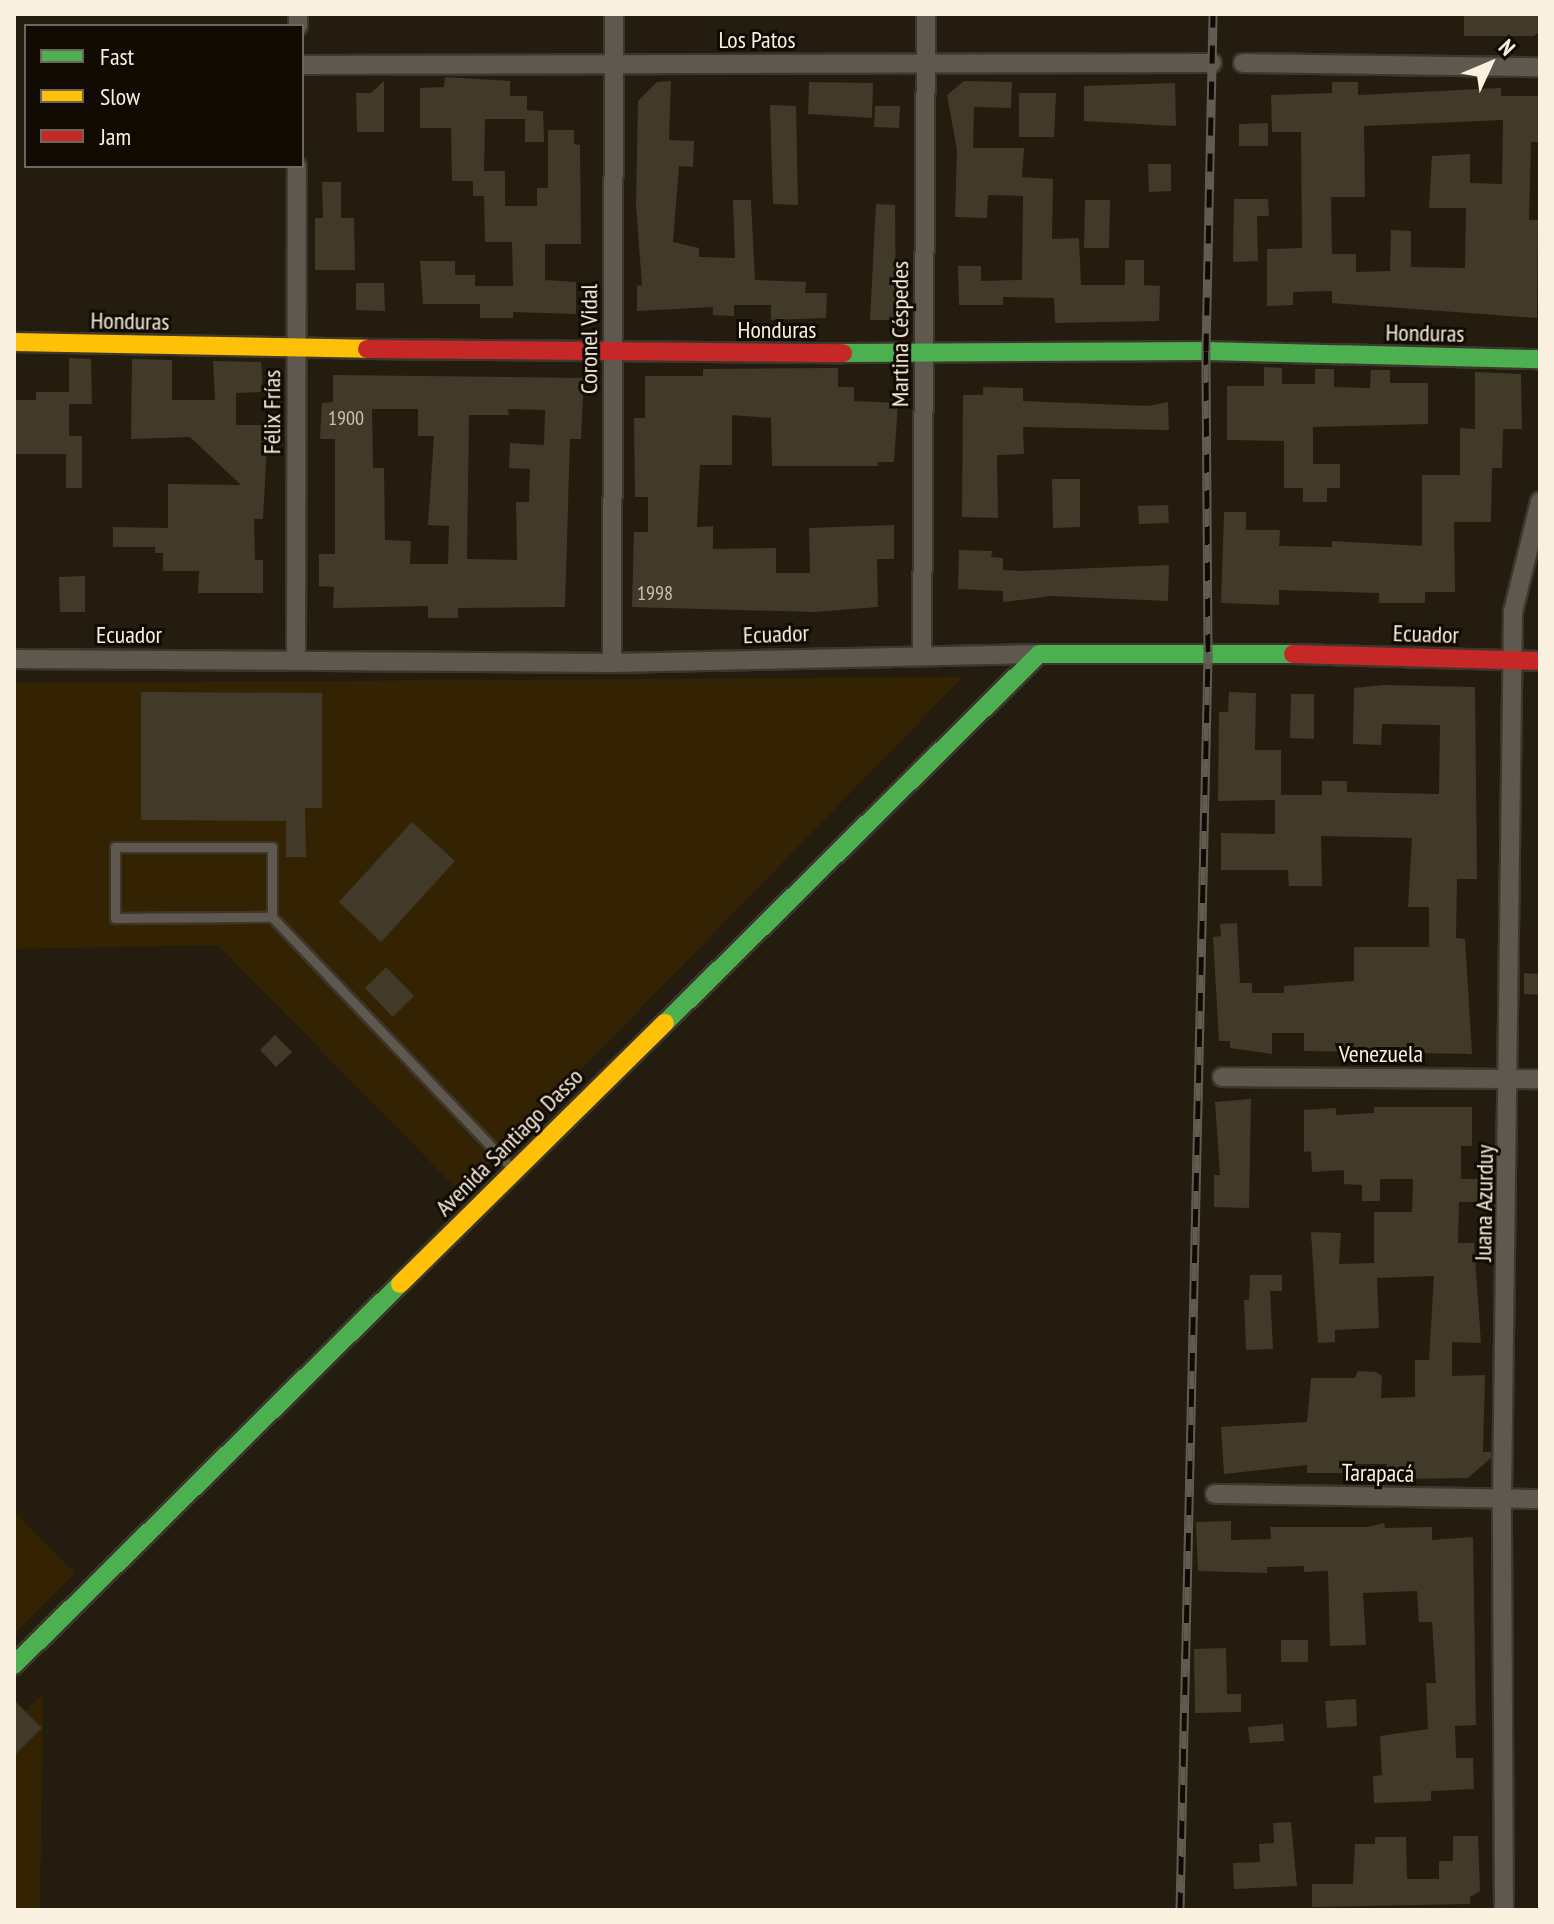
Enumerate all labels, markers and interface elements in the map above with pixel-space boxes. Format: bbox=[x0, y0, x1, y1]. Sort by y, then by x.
legend bbox=[24, 24, 304, 168]
north arrow bbox=[1450, 24, 1530, 104]
street label: Los Patos bbox=[718, 26, 796, 54]
text: N bbox=[1493, 33, 1521, 61]
text: Fast bbox=[100, 41, 134, 72]
text: Slow bbox=[100, 81, 140, 112]
text: Jam bbox=[100, 121, 131, 152]
street label: Martina Céspedes bbox=[886, 261, 914, 407]
street label: Coronel Vidal bbox=[575, 284, 603, 394]
street label: Honduras bbox=[90, 306, 170, 336]
street label: Honduras bbox=[738, 316, 816, 344]
street label: Honduras bbox=[1385, 318, 1465, 348]
street label: Félix Frías bbox=[258, 369, 286, 455]
house number: 1900 bbox=[328, 406, 364, 430]
house number: 1998 bbox=[637, 581, 673, 605]
street label: Ecuador bbox=[742, 618, 810, 650]
street label: Ecuador bbox=[1392, 618, 1460, 650]
street label: Ecuador bbox=[96, 621, 162, 649]
street label: Venezuela bbox=[1339, 1040, 1423, 1068]
street label: Avenida Santiago Dasso bbox=[429, 1062, 589, 1222]
street label: Juana Azurduy bbox=[1469, 1144, 1499, 1262]
street label: Tarapacá bbox=[1341, 1458, 1415, 1488]

